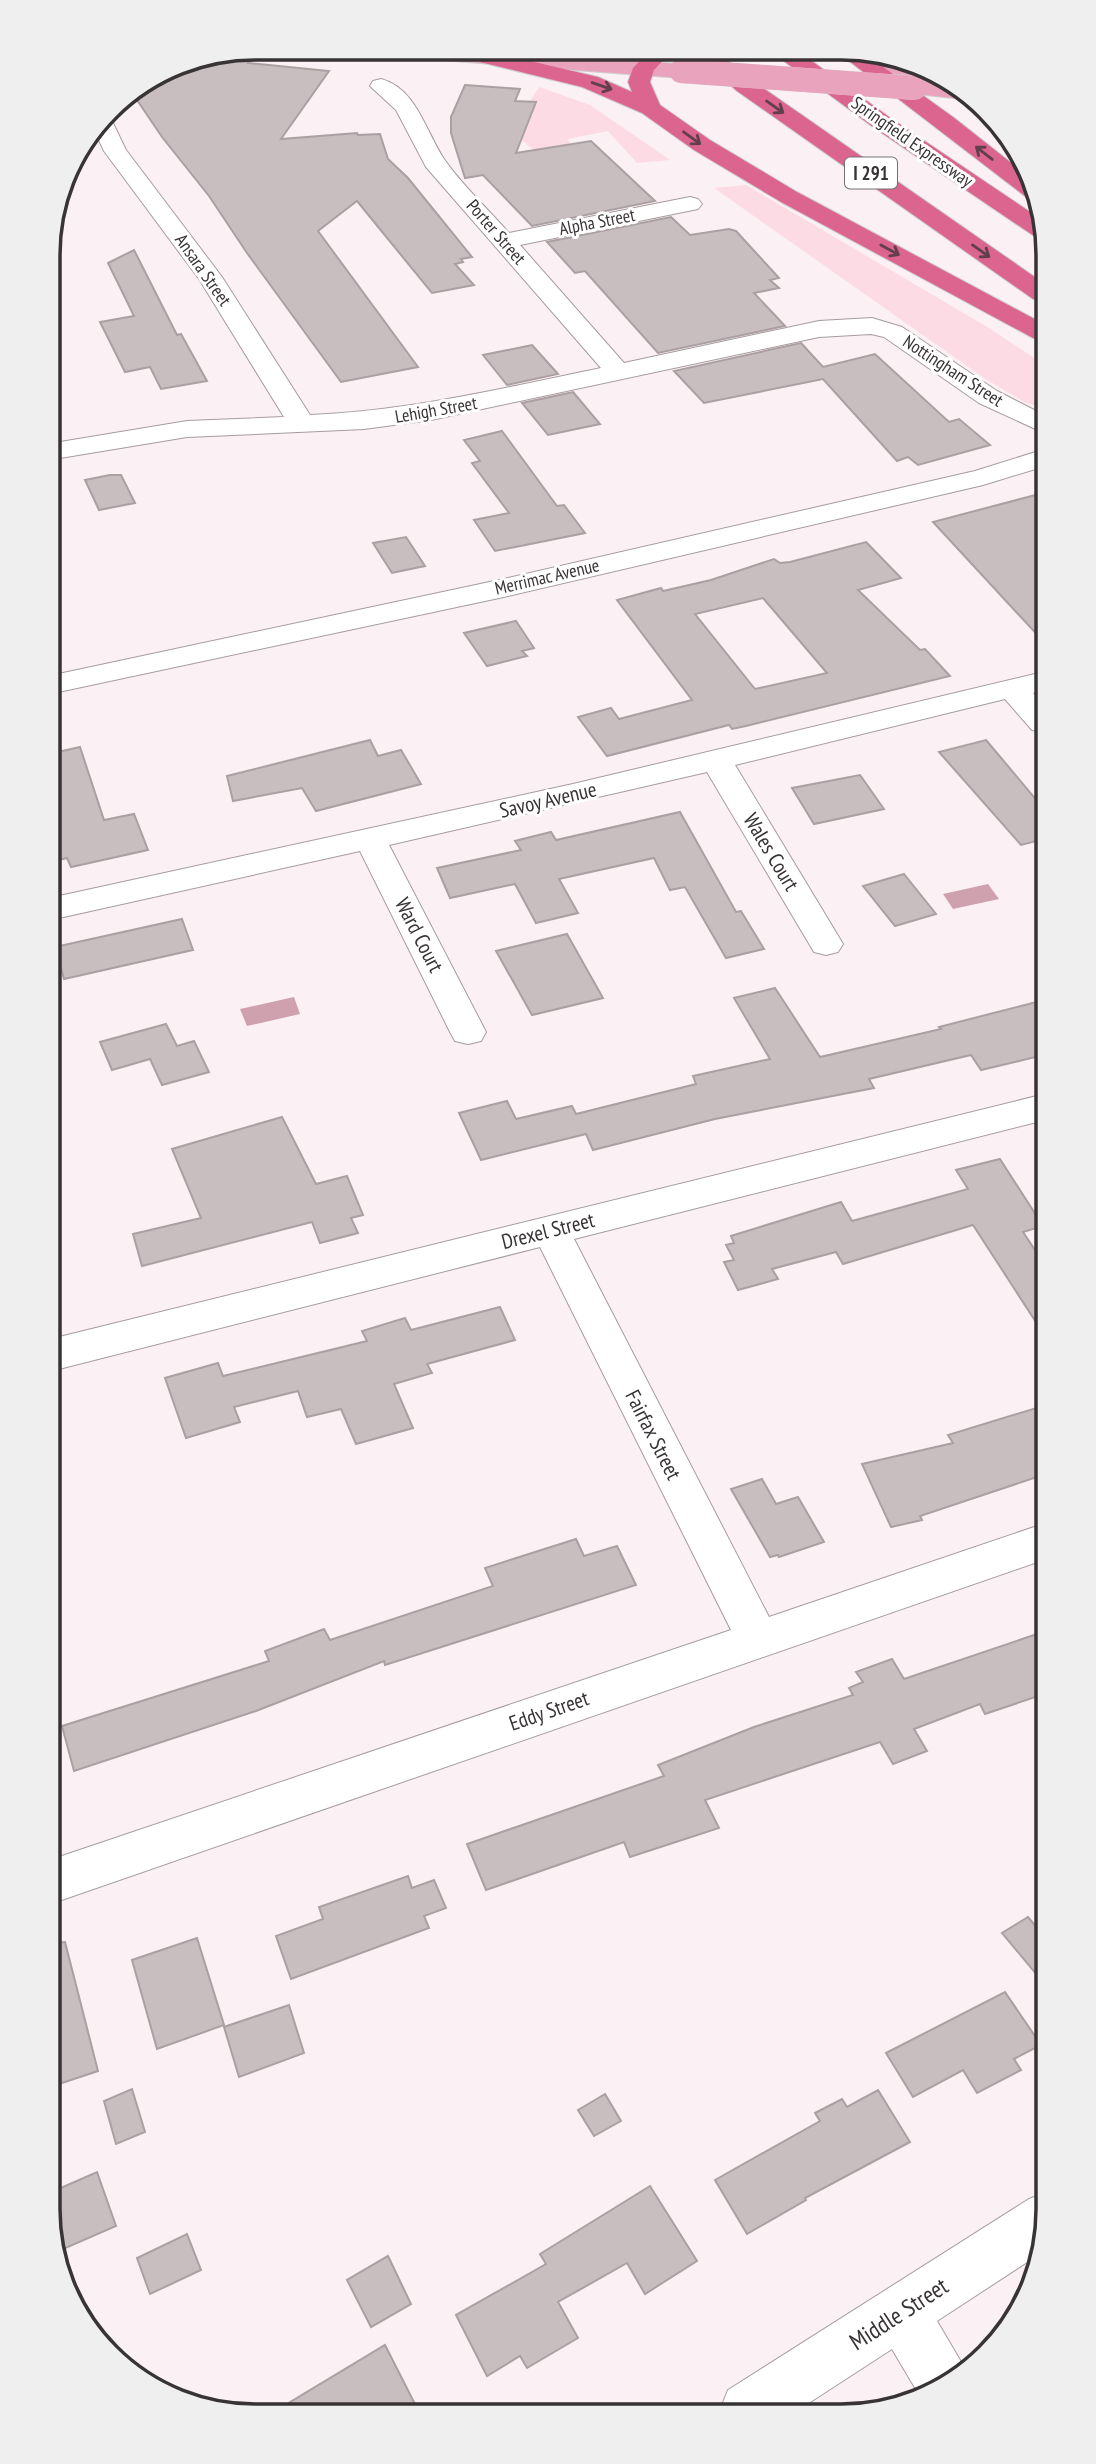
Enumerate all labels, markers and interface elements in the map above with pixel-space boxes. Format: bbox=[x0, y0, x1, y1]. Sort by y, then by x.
one-way arrow bbox=[590, 81, 612, 93]
street label: Springfield Expressway bbox=[847, 91, 978, 192]
one-way arrow bbox=[765, 100, 784, 114]
one-way arrow bbox=[682, 130, 701, 145]
one-way arrow bbox=[976, 145, 994, 160]
road number: I 291 bbox=[845, 158, 897, 188]
street label: Porter Street bbox=[462, 194, 531, 269]
street label: Alpha Street bbox=[557, 203, 637, 240]
street label: Ansara Street bbox=[170, 229, 237, 310]
one-way arrow bbox=[879, 244, 900, 257]
one-way arrow bbox=[971, 244, 990, 258]
street label: Nottingham Street bbox=[899, 330, 1008, 412]
street label: Lehigh Street bbox=[393, 391, 479, 428]
street label: Merrimac Avenue bbox=[492, 553, 601, 600]
street label: Savoy Avenue bbox=[497, 775, 599, 824]
street label: Wales Court bbox=[738, 808, 805, 896]
street label: Ward Court bbox=[389, 893, 450, 977]
street label: Drexel Street bbox=[499, 1206, 597, 1255]
street label: Fairfax Street bbox=[619, 1385, 688, 1484]
street label: Eddy Street bbox=[505, 1684, 592, 1737]
street label: Middle Street bbox=[844, 2270, 954, 2357]

